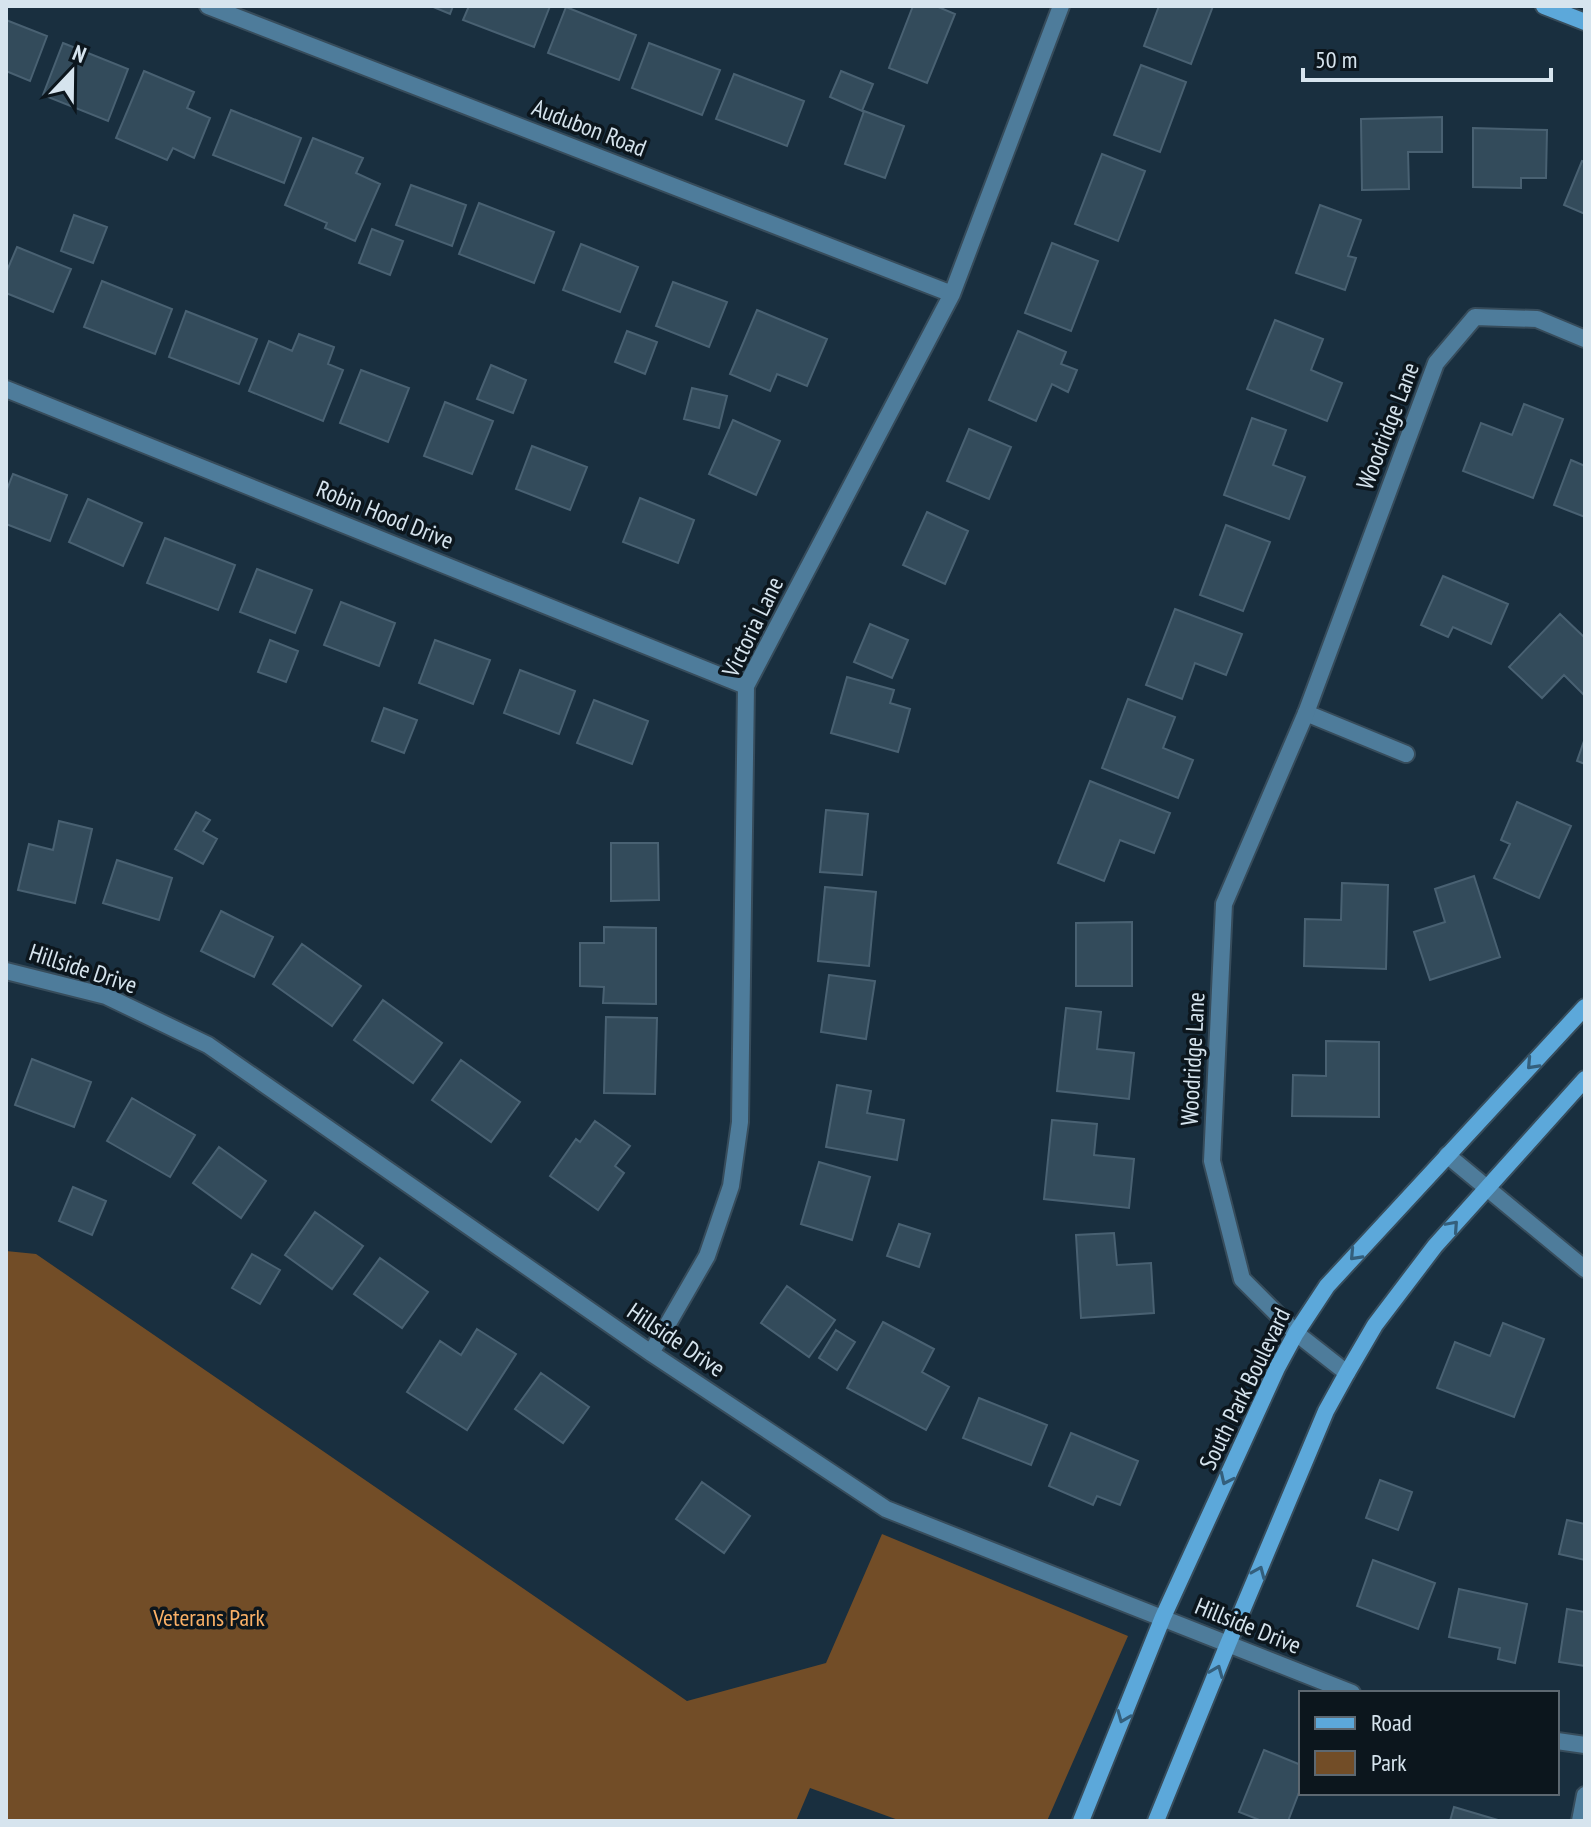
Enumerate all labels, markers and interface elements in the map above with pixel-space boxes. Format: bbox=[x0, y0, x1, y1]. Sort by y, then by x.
north arrow bbox=[32, 32, 112, 112]
scale bar bbox=[1303, 32, 1551, 82]
text: N bbox=[69, 38, 90, 69]
text: 50 m bbox=[1315, 44, 1357, 75]
street label: Audubon Road bbox=[528, 92, 651, 163]
street label: Woodridge Lane bbox=[1349, 358, 1426, 494]
street label: Robin Hood Drive bbox=[312, 473, 458, 556]
street label: Victoria Lane bbox=[715, 572, 790, 683]
street label: Hillside Drive bbox=[25, 937, 141, 1001]
street label: Woodridge Lane bbox=[1174, 991, 1211, 1126]
one-way arrow bbox=[1526, 1055, 1541, 1069]
one-way arrow bbox=[1444, 1221, 1459, 1235]
one-way arrow bbox=[1350, 1246, 1365, 1260]
street label: Hillside Drive bbox=[621, 1296, 731, 1384]
street label: South Park Boulevard bbox=[1192, 1303, 1297, 1475]
one-way arrow bbox=[1220, 1471, 1236, 1485]
one-way arrow bbox=[1249, 1566, 1265, 1580]
street label: Hillside Drive bbox=[1191, 1590, 1306, 1661]
park label: Veterans Park bbox=[152, 1602, 266, 1633]
one-way arrow bbox=[1207, 1665, 1224, 1679]
legend bbox=[1299, 1691, 1559, 1795]
text: Road bbox=[1371, 1707, 1412, 1738]
one-way arrow bbox=[1116, 1709, 1133, 1723]
text: Park bbox=[1371, 1747, 1407, 1778]

